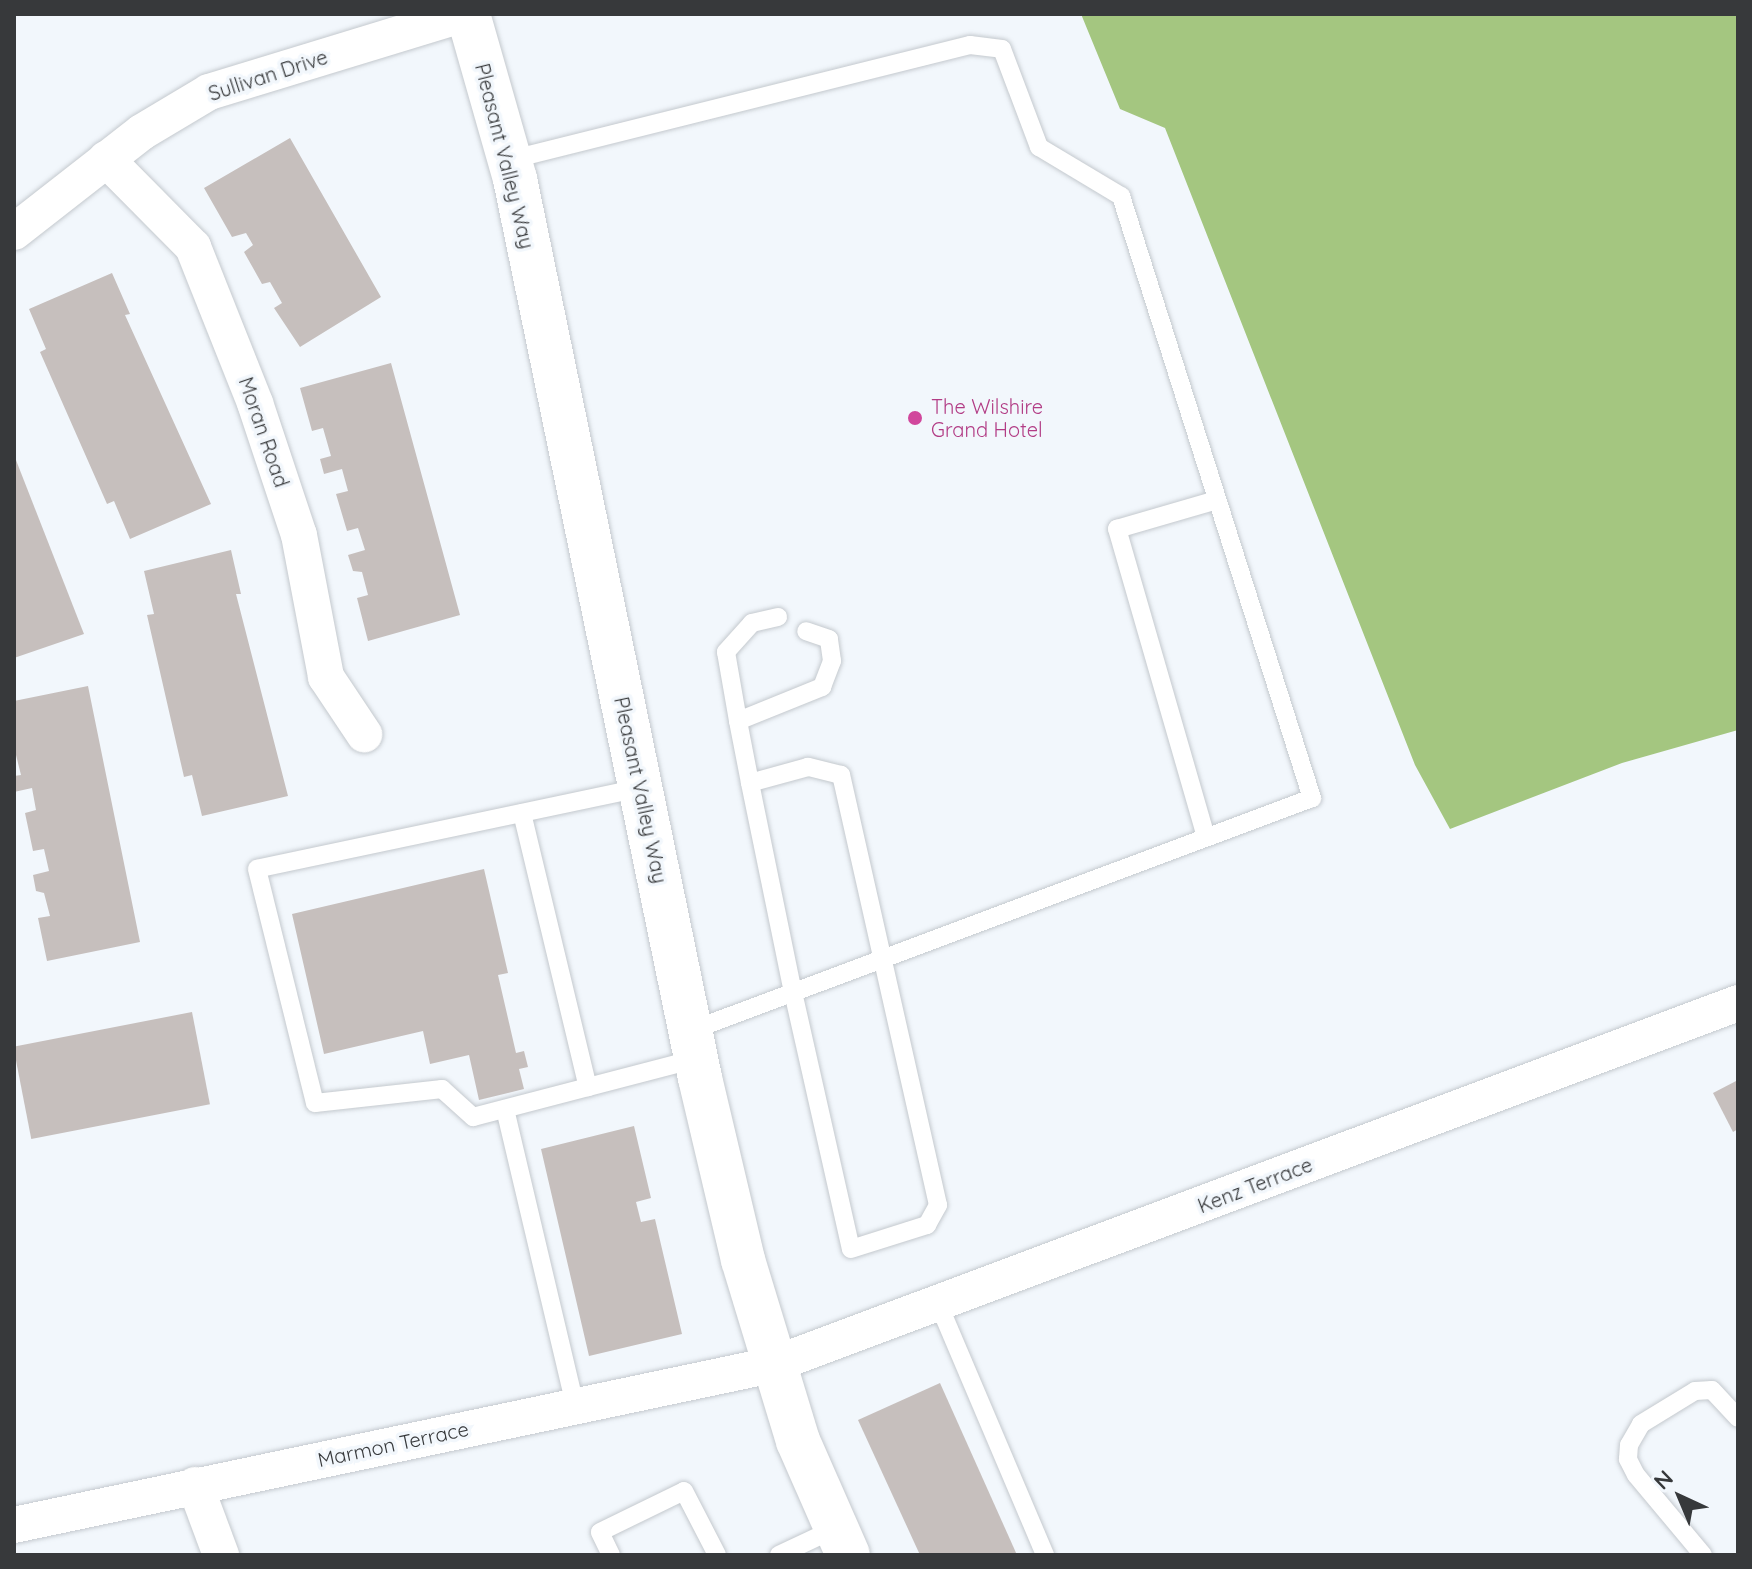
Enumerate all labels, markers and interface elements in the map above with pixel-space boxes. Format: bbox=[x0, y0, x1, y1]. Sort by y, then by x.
street label: Sullivan Drive bbox=[205, 44, 331, 106]
street label: Pleasant Valley Way bbox=[470, 61, 540, 251]
street label: Moran Road bbox=[234, 374, 294, 490]
place label: The Wilshire Grand Hotel bbox=[931, 394, 1043, 441]
marker: The Wilshire Grand Hotel bbox=[906, 409, 924, 427]
street label: Pleasant Valley Way bbox=[610, 695, 672, 885]
street label: Kenz Terrace bbox=[1194, 1152, 1316, 1218]
street label: Marmon Terrace bbox=[315, 1416, 471, 1472]
north arrow bbox=[1640, 1457, 1720, 1537]
text: N bbox=[1648, 1464, 1679, 1495]

